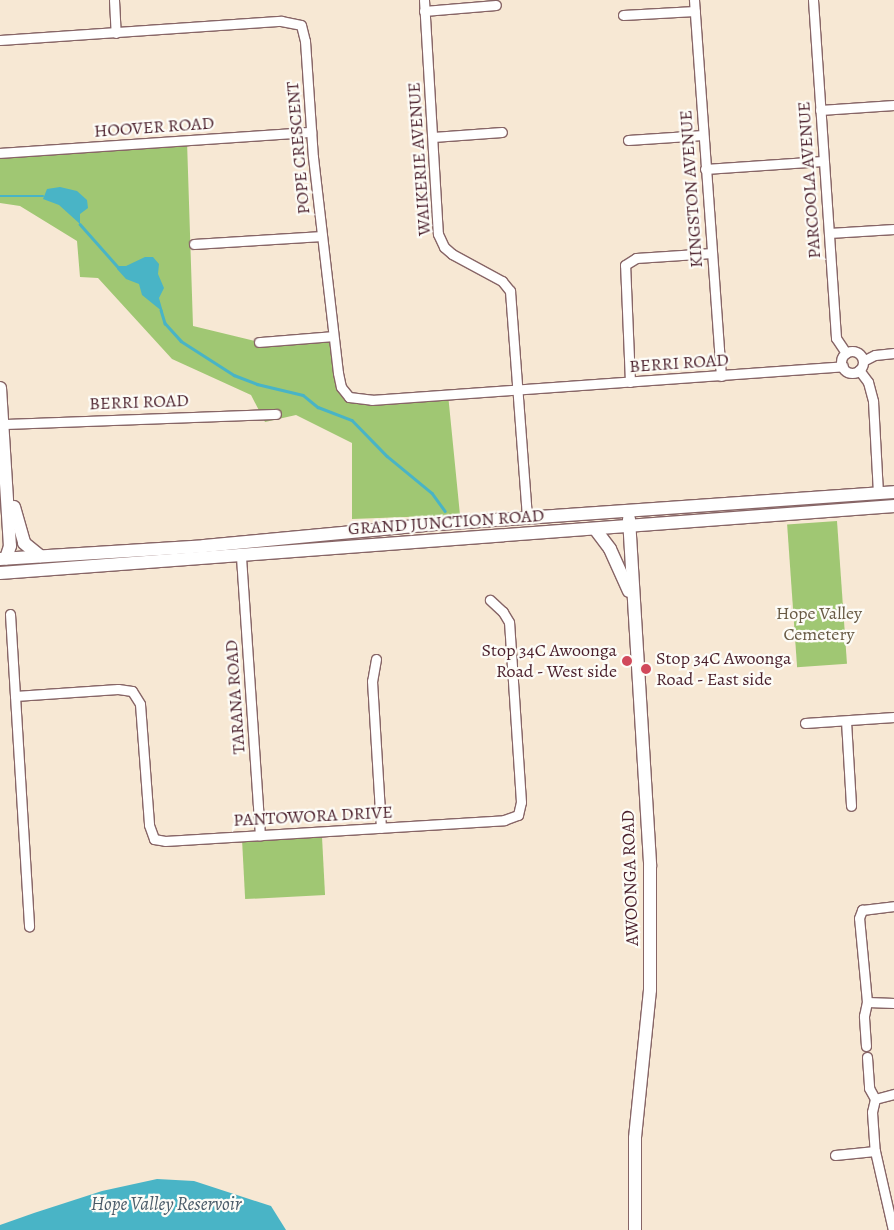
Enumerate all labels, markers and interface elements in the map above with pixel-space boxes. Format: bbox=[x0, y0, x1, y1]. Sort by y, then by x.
street label: POPE CRESCENT bbox=[281, 81, 315, 215]
street label: WAIKERIE AVENUE bbox=[403, 81, 435, 237]
street label: PARCOOLA AVENUE bbox=[793, 101, 825, 259]
street label: KINGSTON AVENUE bbox=[675, 109, 707, 269]
street label: HOOVER ROAD bbox=[93, 112, 215, 142]
street label: BERRI ROAD bbox=[629, 349, 729, 377]
street label: BERRI ROAD bbox=[89, 389, 189, 415]
street label: GRAND JUNCTION ROAD bbox=[347, 504, 545, 540]
park label: Hope Valley Cemetery bbox=[776, 603, 862, 646]
street label: TARANA ROAD bbox=[220, 639, 250, 755]
place label: Stop 34C Awoonga Road - West side bbox=[481, 640, 617, 682]
place label: Stop 34C Awoonga Road - East side bbox=[656, 648, 792, 691]
marker: Stop 34C Awoonga Road - West side bbox=[621, 655, 633, 667]
marker: Stop 34C Awoonga Road - East side bbox=[640, 663, 652, 675]
street label: PANTOWORA DRIVE bbox=[233, 801, 393, 831]
street label: AWOONGA ROAD bbox=[617, 810, 643, 946]
water label: Hope Valley Reservoir bbox=[91, 1194, 241, 1216]

